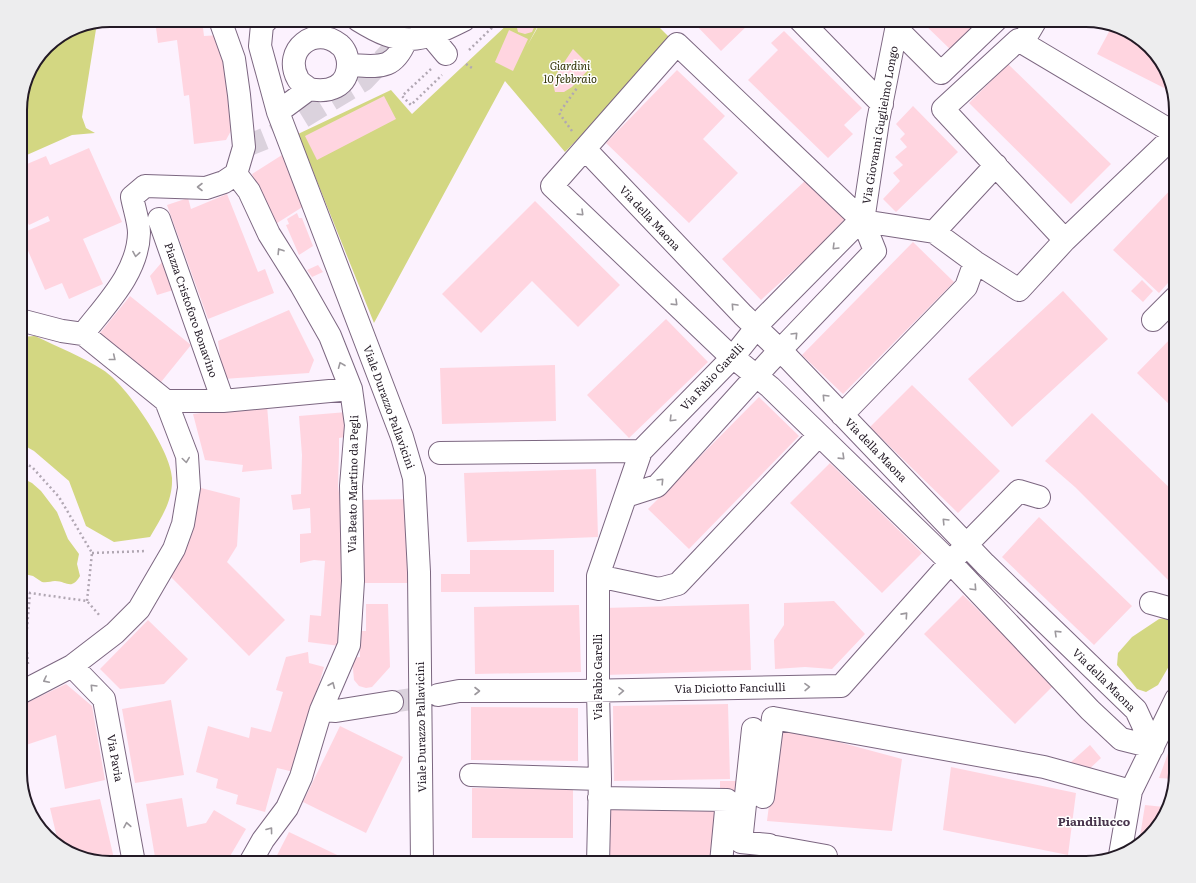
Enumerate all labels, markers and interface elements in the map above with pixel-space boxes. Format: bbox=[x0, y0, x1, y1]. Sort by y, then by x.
street label: Via Giovanni Guglielmo Longo bbox=[857, 44, 901, 205]
park label: Giardini 10 febbraio bbox=[543, 57, 597, 86]
street label: Via della Maona bbox=[616, 181, 685, 253]
one-way arrow bbox=[197, 183, 203, 191]
one-way arrow bbox=[576, 208, 584, 216]
street label: Piazza Cristoforo Bonavino bbox=[161, 240, 223, 379]
one-way arrow bbox=[832, 242, 839, 250]
one-way arrow bbox=[277, 249, 284, 256]
one-way arrow bbox=[132, 251, 140, 257]
one-way arrow bbox=[670, 298, 677, 305]
one-way arrow bbox=[731, 303, 738, 310]
one-way arrow bbox=[791, 332, 798, 340]
street label: Via Fabio Garelli bbox=[676, 339, 747, 413]
street label: Viale Durazzo Pallavicini bbox=[360, 343, 420, 471]
one-way arrow bbox=[109, 354, 116, 361]
one-way arrow bbox=[338, 362, 346, 369]
one-way arrow bbox=[823, 394, 830, 402]
one-way arrow bbox=[669, 414, 677, 422]
street label: Via della Maona bbox=[842, 414, 912, 485]
street label: Via Beato Martino da Pegli bbox=[343, 415, 361, 553]
one-way arrow bbox=[837, 453, 845, 460]
one-way arrow bbox=[181, 456, 190, 463]
one-way arrow bbox=[656, 478, 664, 486]
one-way arrow bbox=[942, 518, 950, 526]
one-way arrow bbox=[969, 584, 976, 591]
one-way arrow bbox=[900, 612, 907, 619]
one-way arrow bbox=[1054, 630, 1062, 638]
street label: Via Fabio Garelli bbox=[589, 633, 605, 720]
street label: Via della Maona bbox=[1069, 644, 1140, 715]
street label: Viale Durazzo Pallavicini bbox=[411, 661, 429, 792]
one-way arrow bbox=[43, 675, 50, 682]
street label: Via Diciotto Fanciulli bbox=[674, 678, 786, 696]
one-way arrow bbox=[327, 682, 335, 690]
one-way arrow bbox=[804, 683, 810, 691]
one-way arrow bbox=[90, 684, 97, 692]
one-way arrow bbox=[618, 686, 624, 695]
one-way arrow bbox=[474, 687, 480, 695]
street label: Via Pavia bbox=[104, 733, 128, 783]
district label: Piandilucco bbox=[1058, 812, 1131, 830]
one-way arrow bbox=[123, 822, 132, 828]
one-way arrow bbox=[266, 827, 273, 834]

